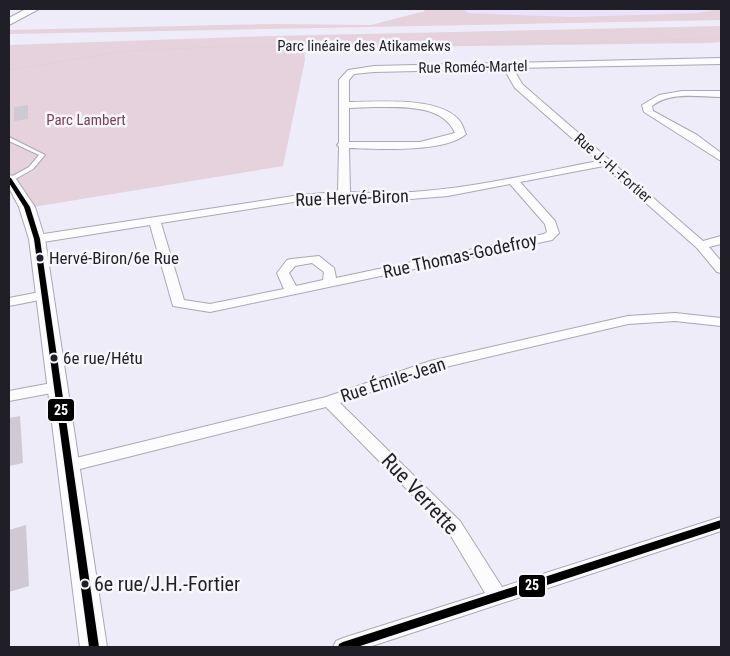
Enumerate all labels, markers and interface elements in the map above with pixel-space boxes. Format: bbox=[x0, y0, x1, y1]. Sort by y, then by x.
street label: Parc linéaire des Atikamekws bbox=[277, 37, 451, 55]
street label: Rue Roméo-Martel bbox=[418, 57, 528, 77]
park label: Parc Lambert bbox=[46, 111, 126, 129]
street label: Rue J.-H.-Fortier bbox=[571, 130, 656, 207]
street label: Rue Hervé-Biron bbox=[295, 185, 409, 210]
street label: Rue Thomas-Godefroy bbox=[381, 229, 539, 282]
place label: Hervé-Biron/6e Rue bbox=[49, 248, 179, 268]
marker: Hervé-Biron/6e Rue bbox=[35, 253, 45, 263]
place label: 6e rue/Hétu bbox=[63, 348, 143, 368]
marker: 6e rue/Hétu bbox=[49, 353, 59, 363]
street label: Rue Émile-Jean bbox=[338, 353, 448, 406]
line badge: 25 bbox=[47, 398, 75, 422]
text: 25 bbox=[54, 402, 68, 418]
street label: Rue Verrette bbox=[376, 449, 464, 540]
place label: 6e rue/J.H.-Fortier bbox=[94, 572, 240, 596]
line badge: 25 bbox=[518, 574, 546, 598]
text: 25 bbox=[525, 577, 539, 593]
marker: 6e rue/J.H.-Fortier bbox=[80, 579, 90, 589]

